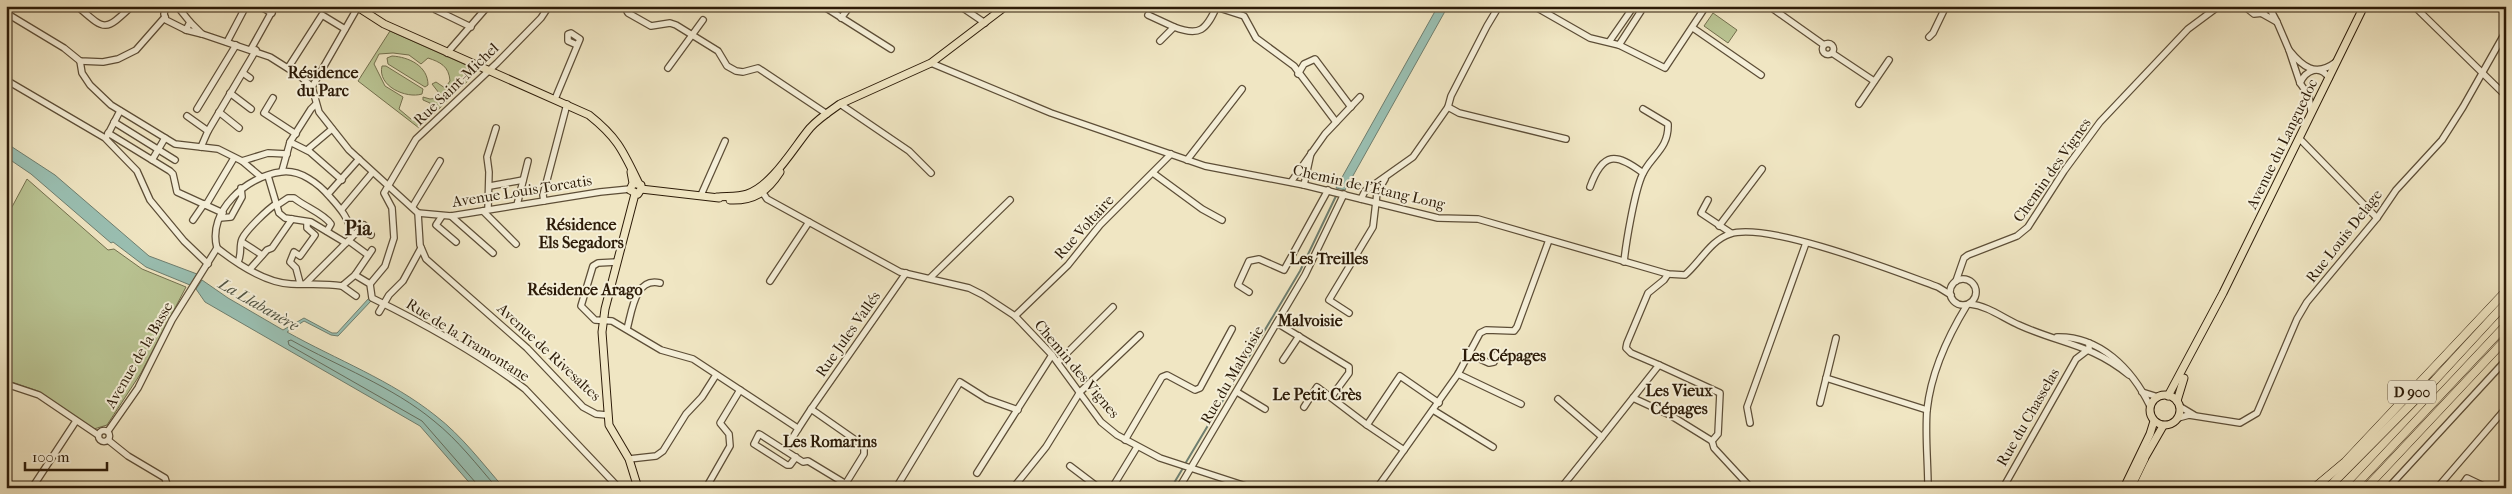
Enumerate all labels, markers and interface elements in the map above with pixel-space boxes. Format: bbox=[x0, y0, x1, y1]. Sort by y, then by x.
street label: Rue Saint-Michel bbox=[410, 39, 502, 129]
district label: Résidence du Parc bbox=[288, 63, 358, 100]
street label: Avenue du Languedoc bbox=[2242, 76, 2322, 213]
street label: Chemin des Vignes bbox=[2009, 114, 2095, 225]
street label: Chemin de l'Étang Long bbox=[1291, 161, 1448, 213]
street label: Avenue Louis Torcatis bbox=[450, 171, 594, 211]
street label: Rue Louis Delage bbox=[2302, 185, 2386, 286]
street label: Rue Voltaire bbox=[1050, 191, 1118, 263]
district label: Résidence Els Segadors bbox=[538, 215, 624, 253]
district label: Pia bbox=[344, 217, 372, 240]
district label: Les Treilles bbox=[1290, 249, 1368, 268]
water label: La Llabanère bbox=[215, 273, 302, 335]
district label: Résidence Arago bbox=[527, 280, 643, 300]
street label: Rue Jules Vallés bbox=[812, 287, 885, 380]
street label: Rue de la Tramontane bbox=[403, 295, 533, 386]
street label: Avenue de la Basse bbox=[101, 298, 177, 412]
street label: Avenue de Rivesaltes bbox=[493, 299, 605, 405]
district label: Malvoisie bbox=[1276, 311, 1343, 330]
street label: Chemin des Vignes bbox=[1031, 316, 1124, 422]
street label: Rue du Malvoisie bbox=[1197, 322, 1268, 427]
district label: Les Cépages bbox=[1462, 346, 1546, 366]
street label: Rue du Chasselas bbox=[1993, 364, 2064, 469]
district label: Les Vieux Cépages bbox=[1645, 381, 1713, 419]
road number: D 900 bbox=[2388, 381, 2436, 404]
district label: Le Petit Crès bbox=[1273, 385, 1362, 404]
district label: Les Romarins bbox=[783, 432, 877, 451]
scale bar bbox=[25, 439, 108, 471]
text: 100 m bbox=[32, 448, 70, 466]

